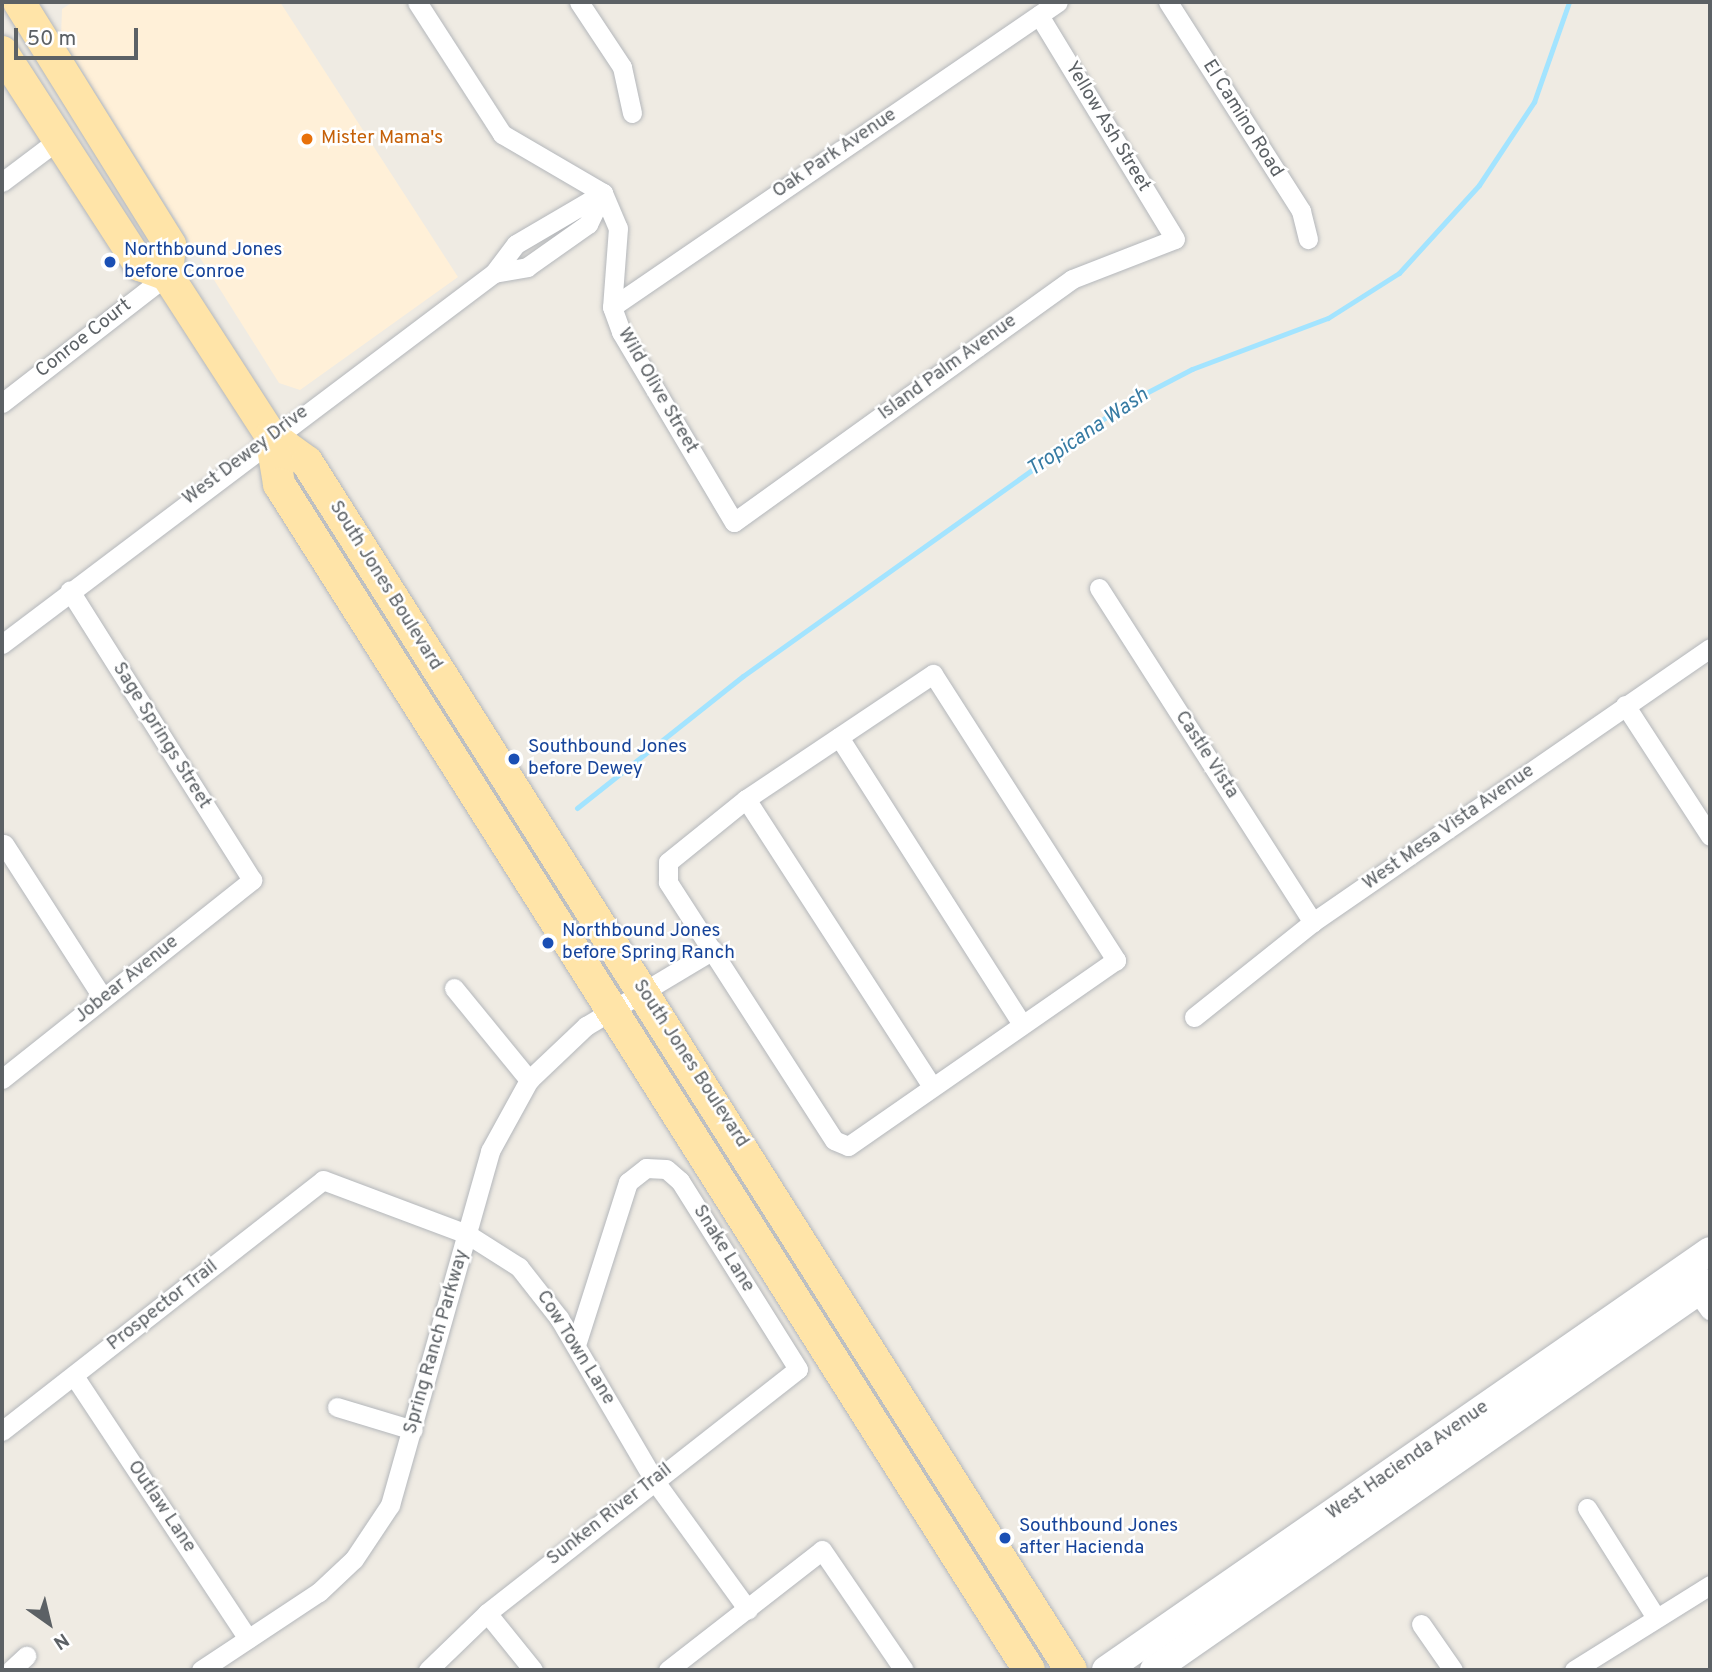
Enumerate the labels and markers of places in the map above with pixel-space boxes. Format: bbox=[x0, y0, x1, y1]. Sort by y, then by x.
place label: Mister Mama's bbox=[321, 128, 443, 150]
marker: Mister Mama's bbox=[299, 131, 315, 147]
place label: Northbound Jones before Conroe bbox=[124, 240, 283, 284]
marker: Northbound Jones before Conroe bbox=[102, 254, 118, 270]
place label: Southbound Jones before Dewey bbox=[528, 737, 687, 781]
marker: Southbound Jones before Dewey bbox=[506, 751, 522, 767]
place label: Northbound Jones before Spring Ranch bbox=[562, 921, 735, 965]
marker: Northbound Jones before Spring Ranch bbox=[540, 935, 556, 951]
place label: Southbound Jones after Hacienda bbox=[1019, 1516, 1178, 1560]
marker: Southbound Jones after Hacienda bbox=[997, 1530, 1013, 1546]

